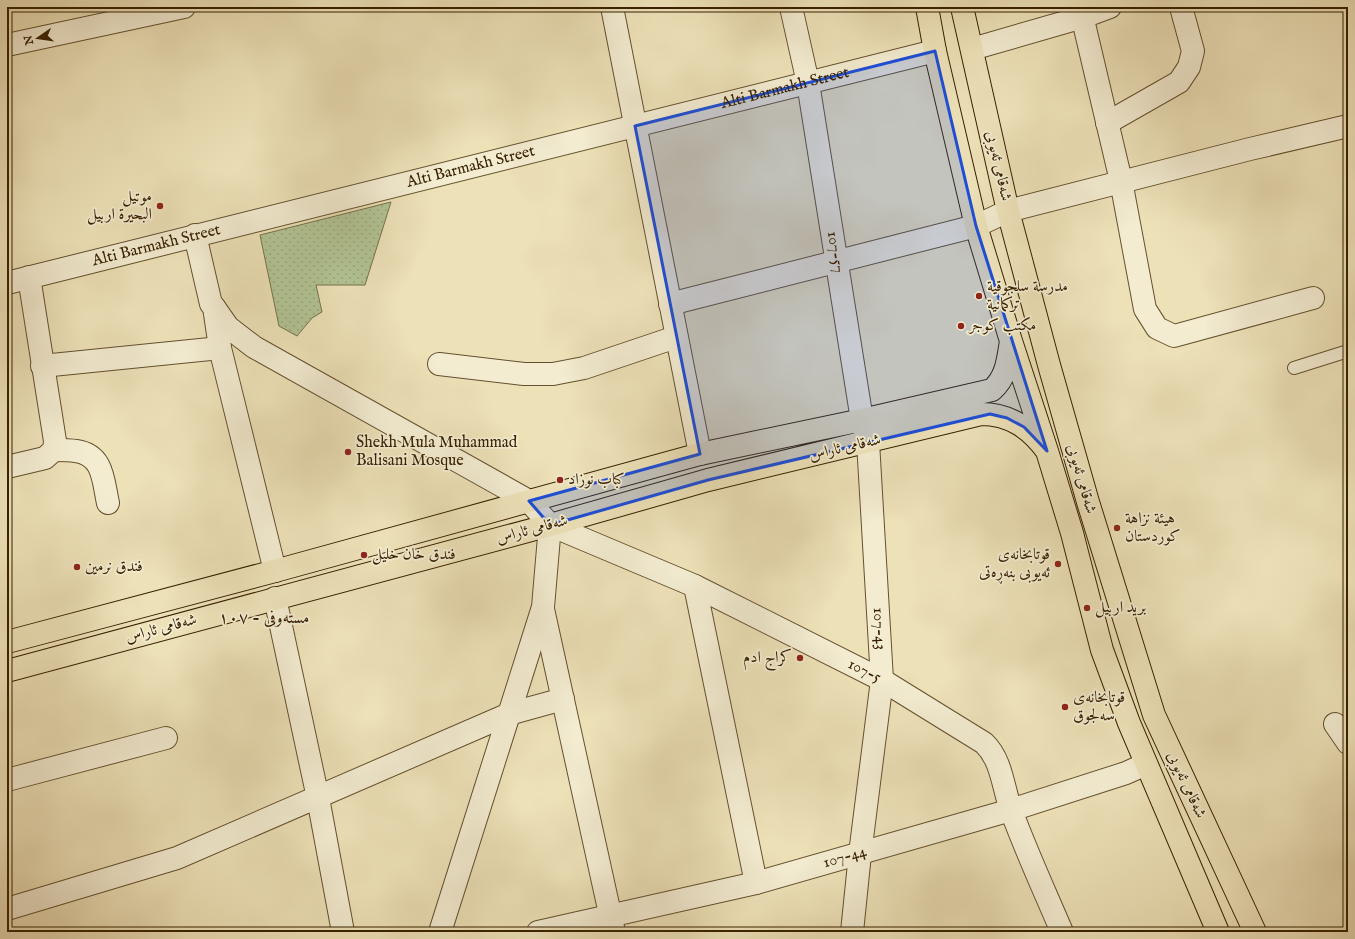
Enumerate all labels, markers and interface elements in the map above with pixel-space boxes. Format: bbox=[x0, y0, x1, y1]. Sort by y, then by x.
north arrow bbox=[18, 18, 58, 58]
text: N bbox=[21, 33, 37, 47]
street label: Alti Barmakh Street bbox=[718, 63, 852, 114]
street label: شەقامی ئەیوبی bbox=[980, 129, 1016, 203]
street label: Alti Barmakh Street bbox=[404, 141, 537, 193]
place label: موتيل البحيرة اربيل bbox=[87, 187, 152, 225]
marker: موتيل البحيرة اربيل bbox=[155, 201, 165, 211]
street label: Alti Barmakh Street bbox=[89, 220, 223, 272]
street label: 107-57 bbox=[822, 230, 848, 274]
place label: مدرسة سلجوقية تركمانية bbox=[987, 277, 1068, 315]
marker: مدرسة سلجوقية تركمانية bbox=[974, 291, 984, 301]
place label: مكتب كوجر bbox=[967, 316, 1036, 336]
marker: مكتب كوجر bbox=[956, 321, 966, 331]
street label: شەقامی ئاراس bbox=[807, 430, 883, 466]
place label: Shekh Mula Muhammad Balisani Mosque bbox=[356, 433, 518, 471]
street label: شەقامی ئەیوبی bbox=[1062, 442, 1100, 516]
marker: Shekh Mula Muhammad Balisani Mosque bbox=[343, 447, 353, 457]
place label: كباب نوزاد bbox=[568, 470, 625, 490]
marker: كباب نوزاد bbox=[555, 475, 565, 485]
place label: هيئة نزاهة كوردستان bbox=[1125, 509, 1180, 547]
street label: شەقامی ئاراس bbox=[494, 511, 570, 549]
marker: هيئة نزاهة كوردستان bbox=[1112, 523, 1122, 533]
place label: فندق خان خليل bbox=[372, 545, 456, 565]
place label: قوتابخانەی ئەیوبی بنەڕەتی bbox=[979, 545, 1051, 585]
marker: فندق خان خليل bbox=[359, 550, 369, 560]
place label: فندق نرمين bbox=[85, 557, 143, 577]
marker: قوتابخانەی ئەیوبی بنەڕەتی bbox=[1053, 559, 1063, 569]
marker: فندق نرمين bbox=[72, 562, 82, 572]
place label: بريد اربيل bbox=[1095, 598, 1146, 618]
marker: بريد اربيل bbox=[1082, 603, 1092, 613]
street label: 107-43 bbox=[868, 607, 890, 650]
district label: مستەوفی - ١٠٧ bbox=[219, 608, 309, 629]
street label: شەقامی ئاراس bbox=[123, 610, 199, 648]
place label: كراج ادم bbox=[743, 648, 792, 671]
marker: كراج ادم bbox=[795, 653, 805, 663]
street label: 107-5 bbox=[844, 654, 884, 688]
place label: قوتابخانەی سەلجوق bbox=[1073, 688, 1125, 726]
marker: قوتابخانەی سەلجوق bbox=[1060, 702, 1070, 712]
street label: شەقامی ئەیوبی bbox=[1162, 748, 1210, 822]
street label: 107-44 bbox=[821, 842, 869, 873]

